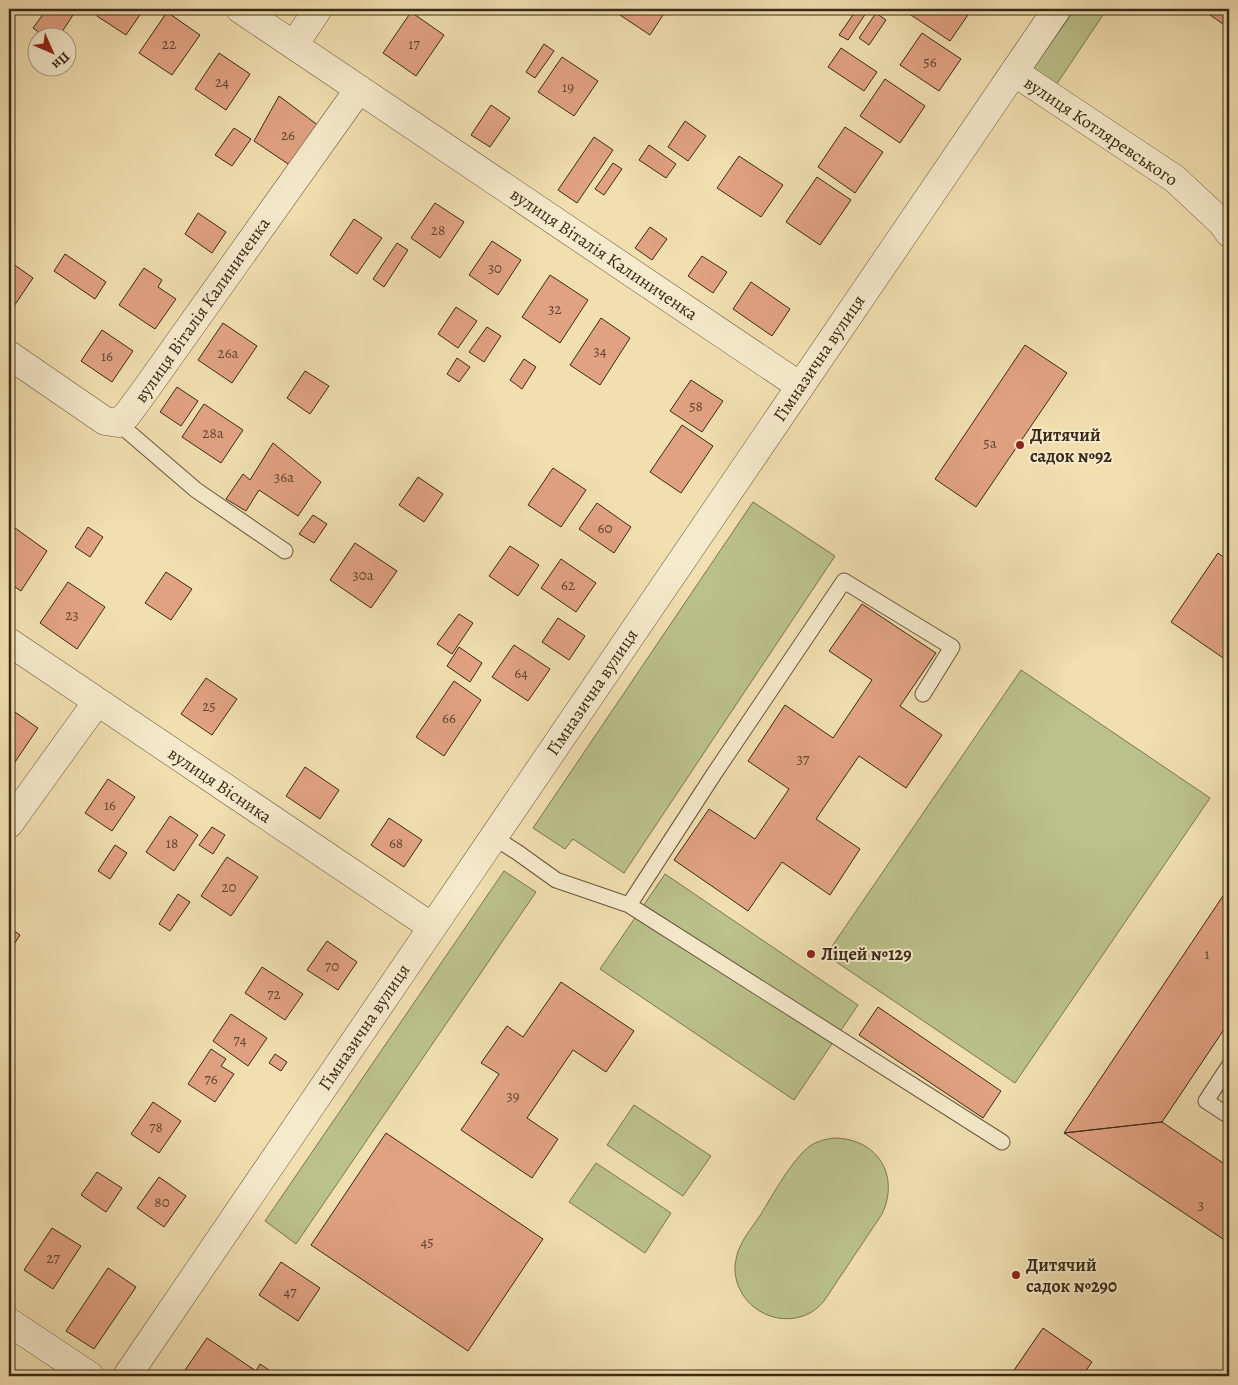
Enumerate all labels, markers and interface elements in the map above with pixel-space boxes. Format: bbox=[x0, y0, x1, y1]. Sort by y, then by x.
north arrow bbox=[28, 28, 78, 78]
house number: 22 bbox=[162, 34, 176, 54]
house number: 17 bbox=[408, 34, 420, 54]
text: Пн bbox=[48, 48, 74, 74]
house number: 56 bbox=[923, 52, 937, 72]
street label: вулиця Котляревського bbox=[1019, 71, 1183, 191]
house number: 24 bbox=[215, 72, 229, 92]
house number: 19 bbox=[562, 77, 574, 97]
house number: 26 bbox=[281, 125, 295, 145]
street label: вулиця Віталія Калиниченка bbox=[506, 182, 703, 326]
street label: вулиця Віталія Калиниченка bbox=[129, 212, 276, 408]
house number: 28 bbox=[431, 220, 445, 240]
house number: 30 bbox=[488, 258, 502, 278]
street label: Гімназична вулиця bbox=[768, 290, 870, 426]
house number: 32 bbox=[548, 299, 562, 319]
house number: 34 bbox=[593, 341, 607, 361]
house number: 26а bbox=[218, 343, 239, 363]
house number: 16 bbox=[101, 346, 113, 366]
house number: 58 bbox=[689, 396, 703, 416]
house number: 28а bbox=[202, 423, 224, 443]
place label: Дитячий садок №92 bbox=[1030, 423, 1112, 468]
house number: 5а bbox=[983, 433, 997, 453]
marker: Дитячий садок №92 bbox=[1014, 439, 1026, 451]
house number: 36а bbox=[274, 467, 294, 487]
house number: 60 bbox=[598, 518, 612, 538]
house number: 30а bbox=[352, 565, 374, 585]
house number: 62 bbox=[561, 575, 575, 595]
house number: 23 bbox=[65, 605, 79, 625]
street label: Гімназична вулиця bbox=[541, 624, 643, 760]
house number: 64 bbox=[514, 663, 528, 683]
house number: 25 bbox=[202, 696, 216, 716]
house number: 66 bbox=[442, 708, 456, 728]
street label: вулиця Вісника bbox=[163, 741, 277, 829]
house number: 37 bbox=[797, 749, 810, 769]
house number: 16 bbox=[104, 795, 116, 815]
house number: 18 bbox=[166, 833, 178, 853]
house number: 68 bbox=[389, 833, 403, 853]
house number: 20 bbox=[221, 877, 237, 897]
place label: Ліцей №129 bbox=[821, 942, 912, 966]
house number: 1 bbox=[1204, 944, 1210, 964]
marker: Ліцей №129 bbox=[805, 948, 817, 960]
house number: 70 bbox=[325, 956, 339, 976]
street label: Гімназична вулиця bbox=[313, 959, 415, 1095]
house number: 72 bbox=[267, 984, 281, 1004]
house number: 74 bbox=[233, 1030, 247, 1050]
house number: 76 bbox=[204, 1069, 218, 1089]
house number: 39 bbox=[506, 1086, 520, 1106]
house number: 78 bbox=[149, 1117, 163, 1137]
house number: 80 bbox=[154, 1192, 170, 1212]
house number: 3 bbox=[1198, 1195, 1204, 1215]
house number: 45 bbox=[420, 1232, 434, 1252]
house number: 27 bbox=[46, 1248, 60, 1268]
place label: Дитячий садок №290 bbox=[1026, 1253, 1117, 1298]
marker: Дитячий садок №290 bbox=[1010, 1269, 1022, 1281]
house number: 47 bbox=[283, 1282, 297, 1302]

